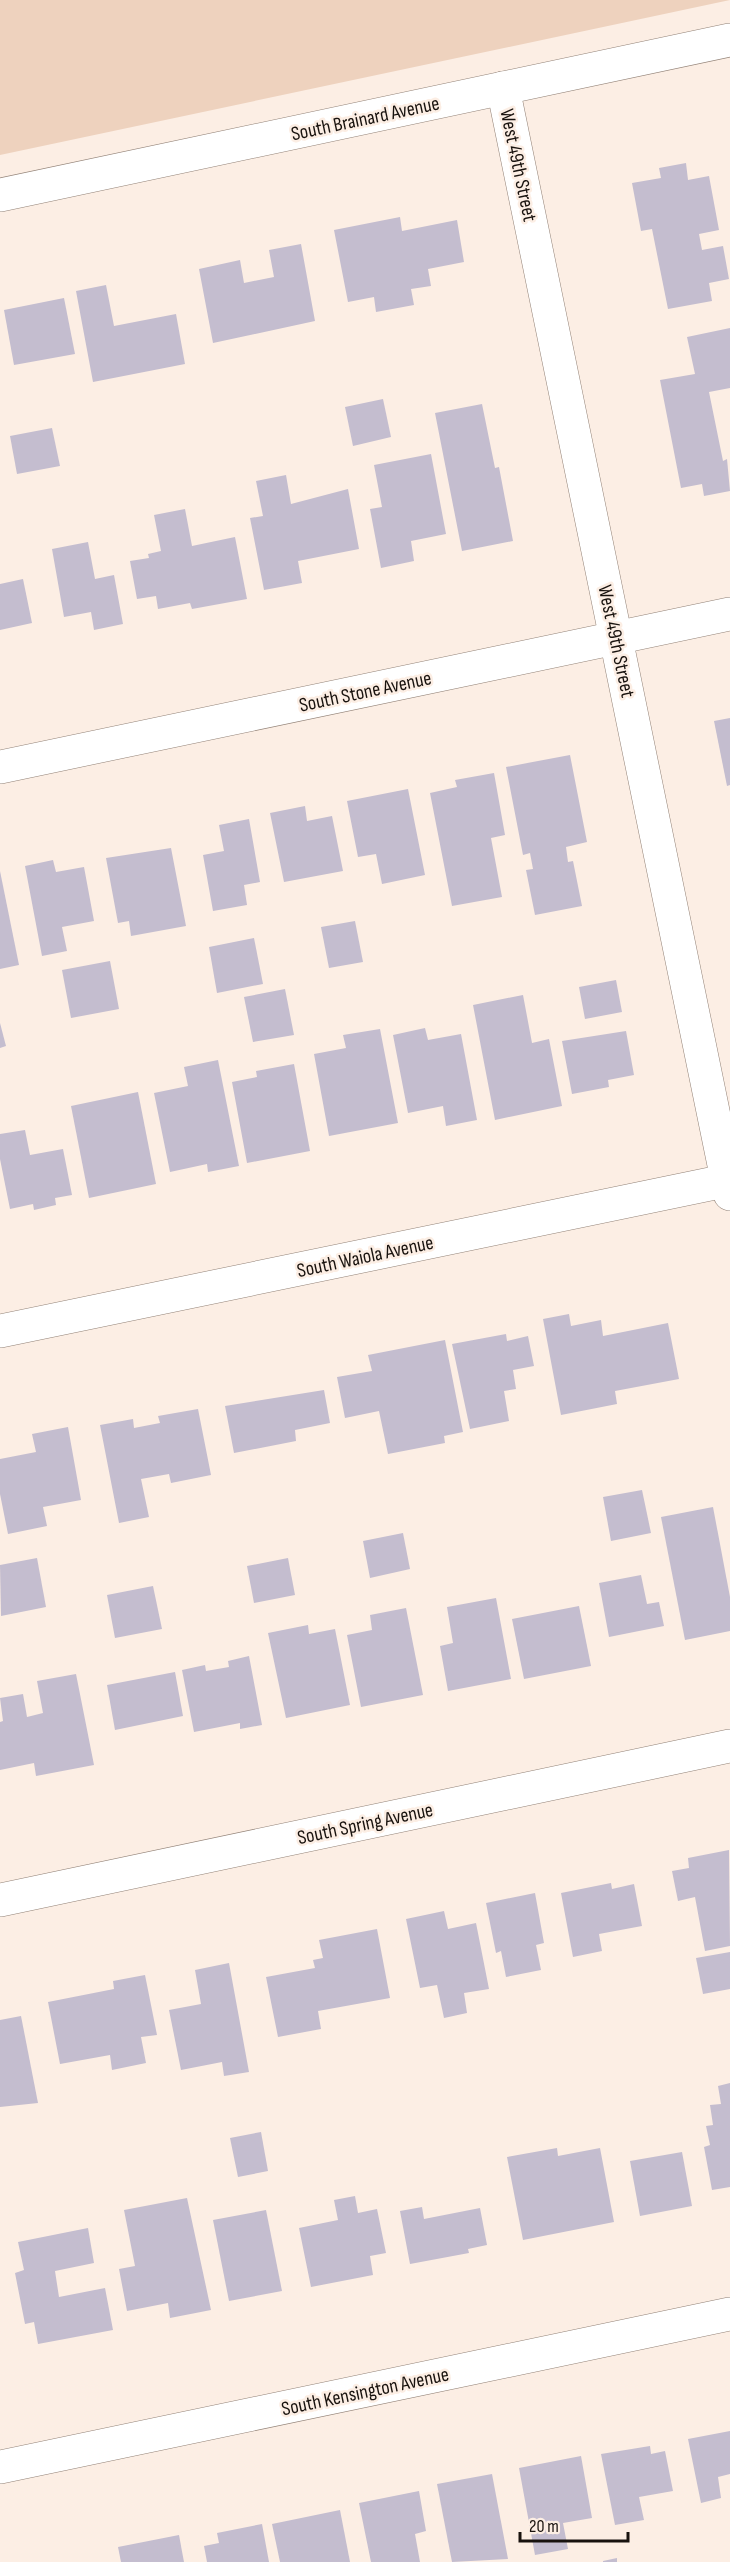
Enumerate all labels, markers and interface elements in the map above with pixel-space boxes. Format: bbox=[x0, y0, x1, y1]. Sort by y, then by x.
street label: South Brainard Avenue bbox=[289, 92, 442, 146]
street label: West 49th Street bbox=[494, 107, 542, 224]
street label: West 49th Street bbox=[592, 583, 640, 700]
street label: South Stone Avenue bbox=[297, 666, 434, 718]
street label: South Waiola Avenue bbox=[295, 1231, 436, 1283]
street label: South Spring Avenue bbox=[295, 1798, 435, 1850]
street label: South Kensington Avenue bbox=[279, 2363, 451, 2421]
scale bar bbox=[520, 2505, 628, 2543]
text: 20 m bbox=[529, 2516, 559, 2537]

